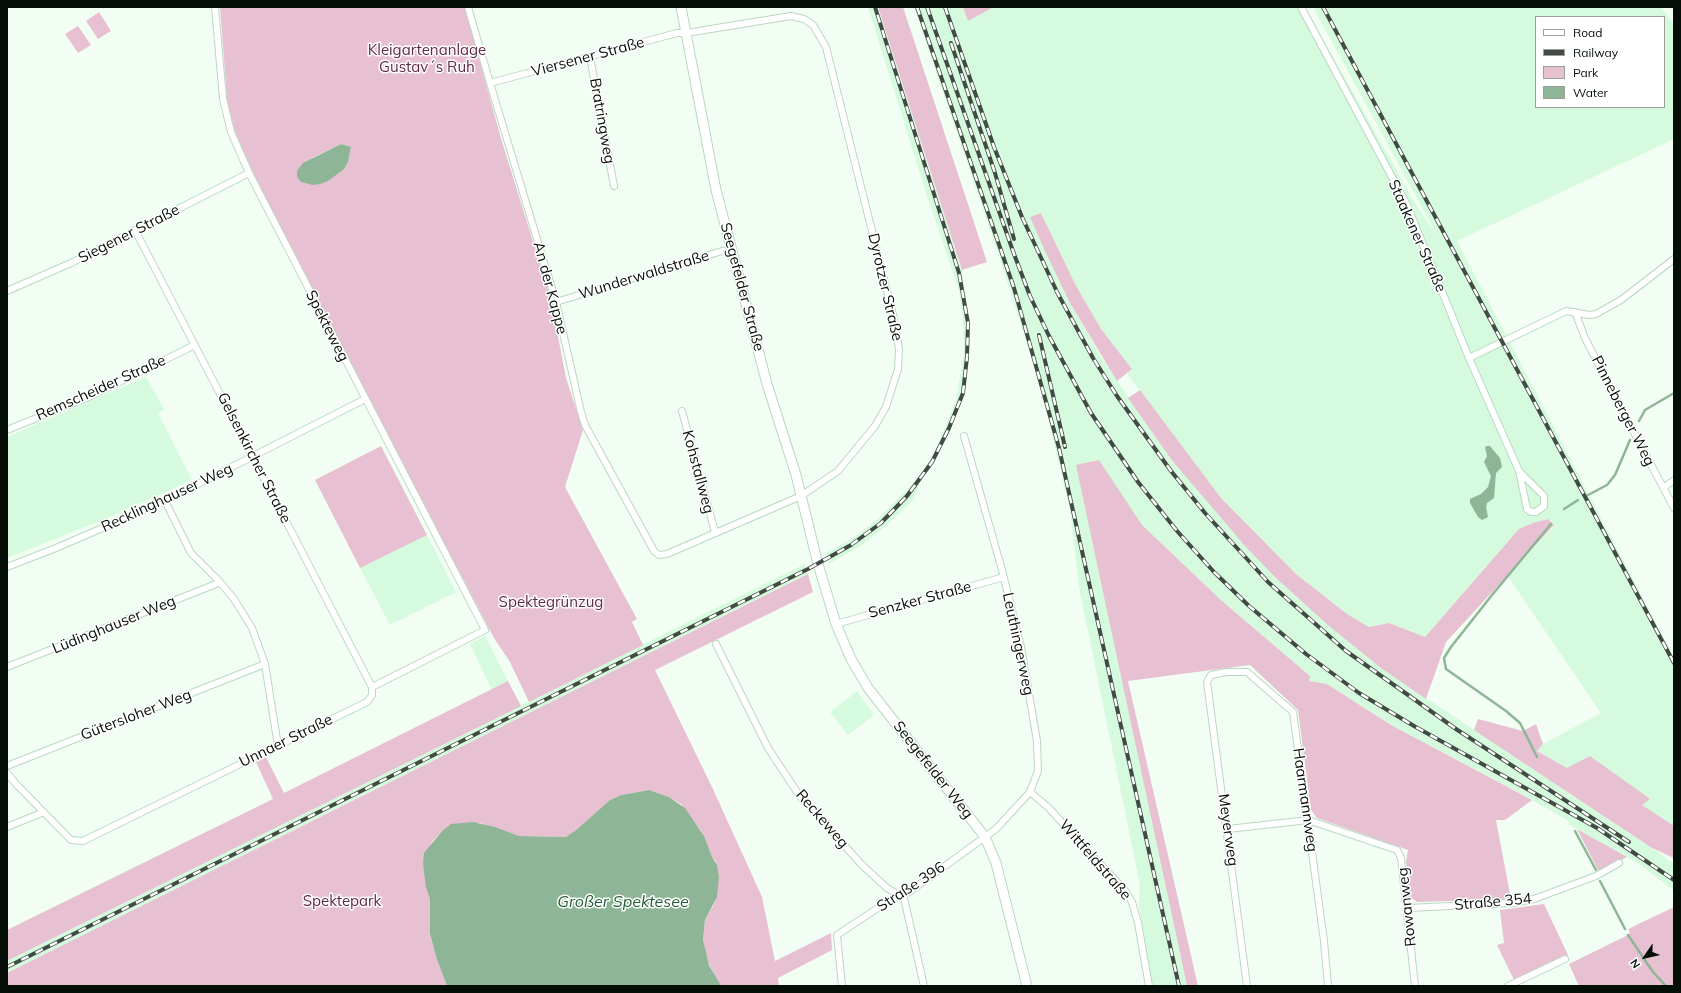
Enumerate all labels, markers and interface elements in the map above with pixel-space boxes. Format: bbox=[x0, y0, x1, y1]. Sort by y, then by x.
legend bbox=[1535, 16, 1665, 108]
text: Road bbox=[1573, 25, 1602, 40]
street label: Viersener Straße bbox=[530, 33, 646, 81]
park label: Kleigartenanlage Gustav´s Ruh bbox=[368, 41, 486, 76]
text: Railway bbox=[1573, 45, 1618, 60]
text: Park bbox=[1573, 65, 1598, 80]
street label: Bratringweg bbox=[586, 77, 618, 165]
text: Water bbox=[1573, 85, 1608, 100]
street label: Staakener Straße bbox=[1384, 177, 1450, 295]
street label: Siegener Straße bbox=[75, 201, 183, 267]
street label: Seegefelder Straße bbox=[716, 221, 768, 353]
street label: Dyrotzer Straße bbox=[864, 231, 906, 343]
street label: An der Kappe bbox=[529, 240, 571, 336]
street label: Wunderwaldstraße bbox=[577, 247, 711, 303]
street label: Spekteweg bbox=[301, 287, 353, 365]
street label: Remscheider Straße bbox=[33, 351, 169, 425]
street label: Pinneberger Weg bbox=[1587, 353, 1659, 469]
street label: Gelsenkircher Straße bbox=[213, 390, 295, 526]
street label: Kohstallweg bbox=[678, 428, 718, 516]
street label: Recklinghauser Weg bbox=[98, 460, 236, 536]
street label: Senzker Straße bbox=[867, 578, 973, 622]
street label: Leuthingerweg bbox=[998, 591, 1038, 697]
street label: Lüdinghauser Weg bbox=[50, 592, 178, 658]
park label: Spektegrünzug bbox=[499, 593, 603, 611]
street label: Gütersloher Weg bbox=[78, 686, 194, 744]
street label: Unnaer Straße bbox=[236, 711, 336, 771]
street label: Seegefelder Weg bbox=[889, 718, 977, 822]
street label: Haarmannweg bbox=[1289, 747, 1321, 853]
street label: Reckeweg bbox=[792, 786, 852, 852]
street label: Meyerweg bbox=[1214, 793, 1242, 867]
street label: Wittfeldstraße bbox=[1055, 816, 1135, 904]
street label: Straße 396 bbox=[874, 858, 948, 916]
street label: Rowanweg bbox=[1394, 867, 1420, 947]
street label: Straße 354 bbox=[1454, 890, 1532, 914]
park label: Spektepark bbox=[303, 892, 381, 910]
water label: Großer Spektesee bbox=[557, 892, 689, 912]
north arrow bbox=[1625, 937, 1665, 977]
text: N bbox=[1627, 956, 1643, 971]

